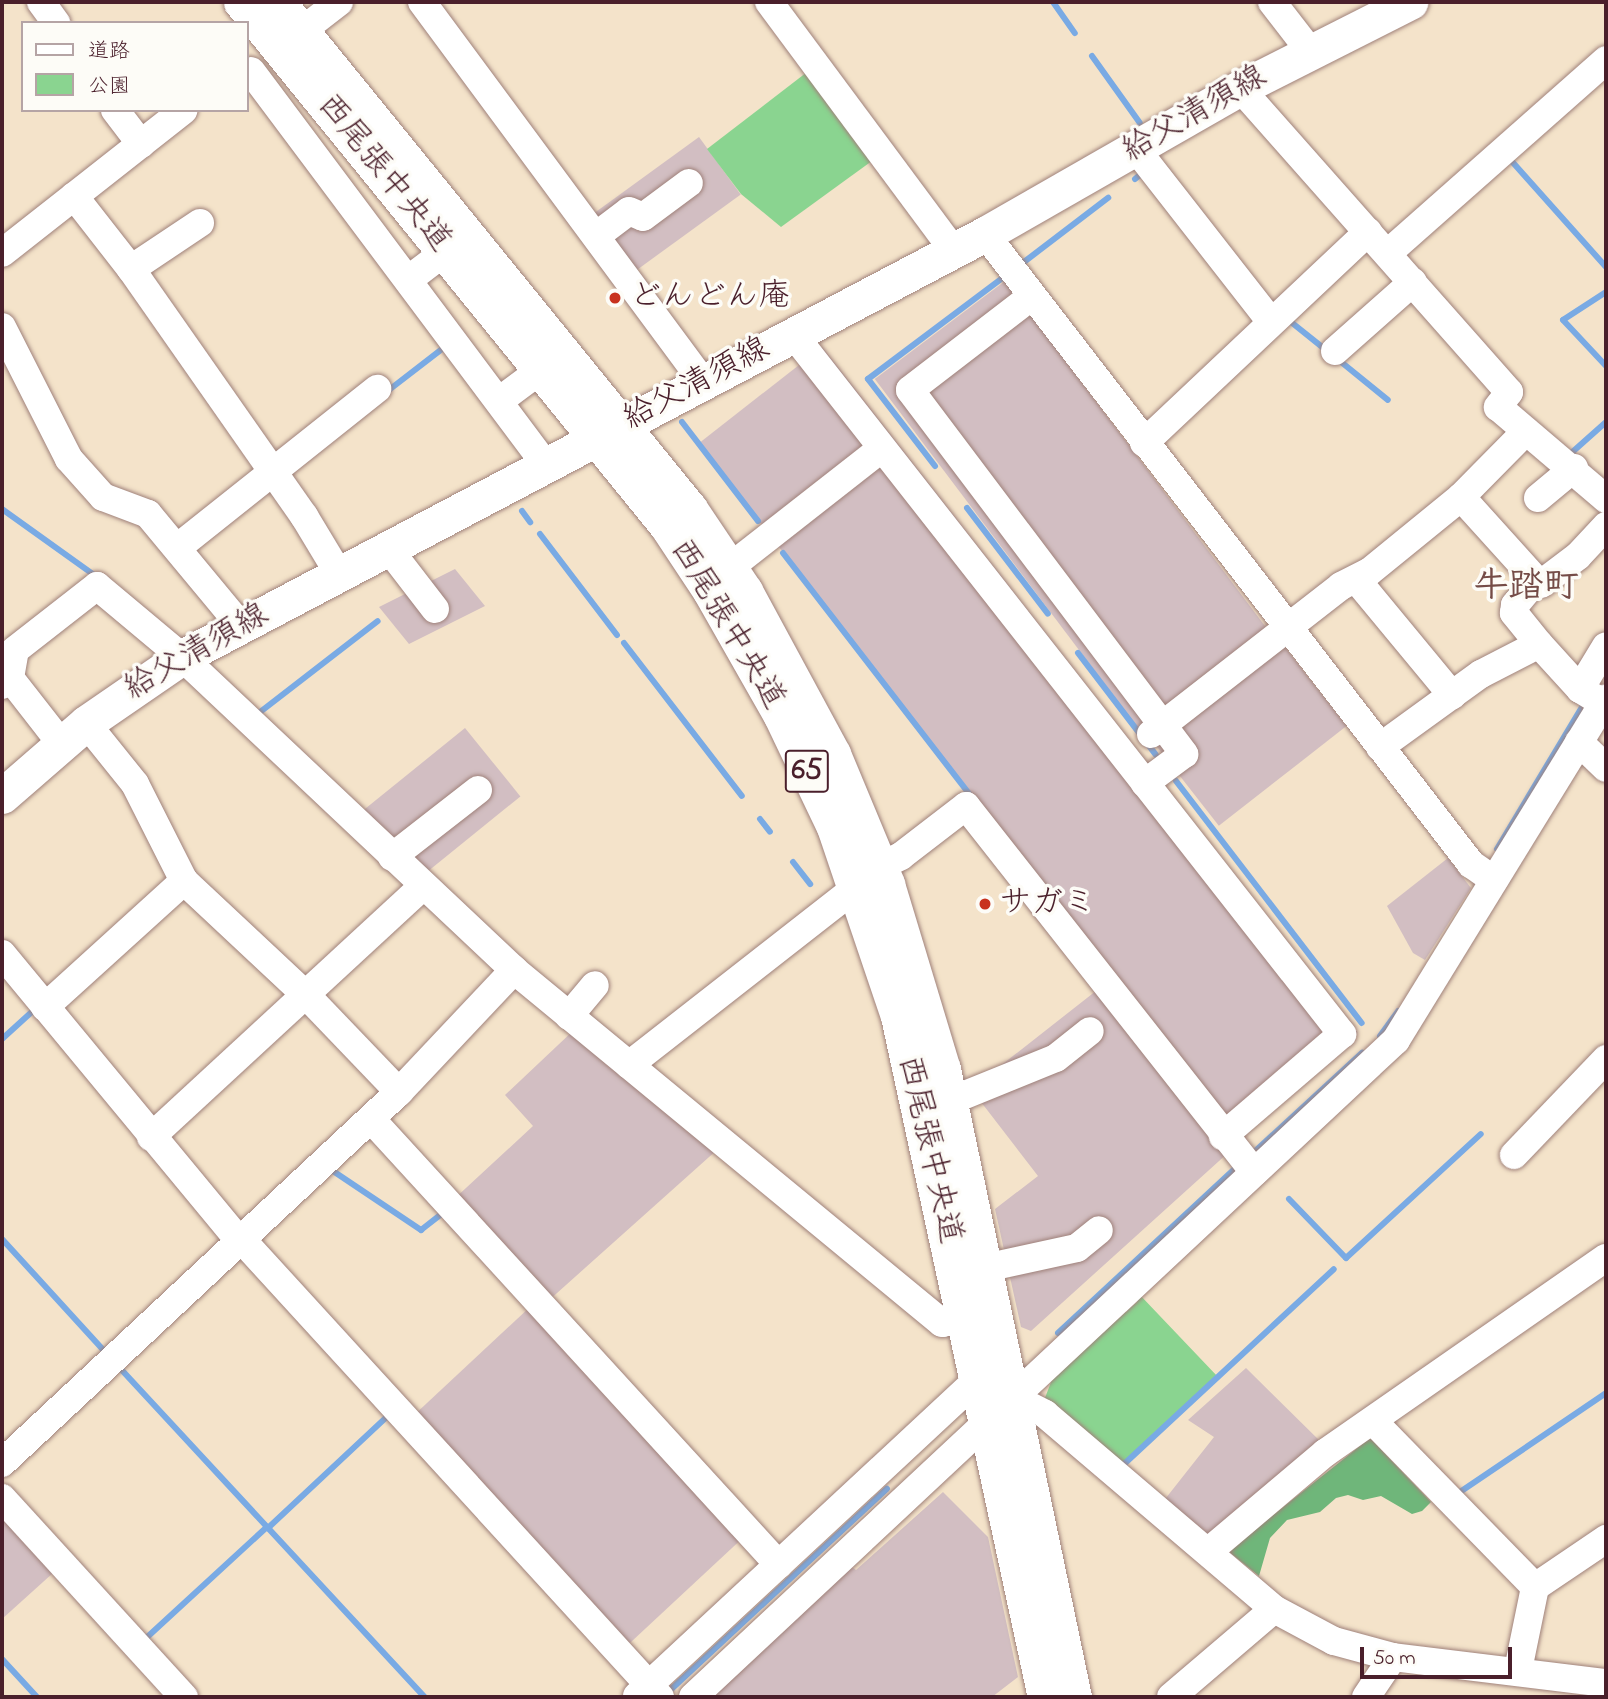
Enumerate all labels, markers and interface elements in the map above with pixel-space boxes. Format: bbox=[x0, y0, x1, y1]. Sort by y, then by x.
legend bbox=[21, 21, 248, 112]
text: 道路 bbox=[88, 37, 130, 67]
street label: 給父清須線 bbox=[1116, 58, 1274, 172]
text: 公園 bbox=[88, 72, 130, 102]
street label: 西尾張中央道 bbox=[308, 87, 458, 261]
place label: どんどん庵 bbox=[629, 279, 789, 317]
marker: どんどん庵 bbox=[607, 290, 623, 306]
street label: 給父清須線 bbox=[617, 330, 777, 440]
street label: 西尾張中央道 bbox=[660, 533, 792, 717]
district label: 牛踏町 bbox=[1474, 567, 1578, 609]
street label: 給父清須線 bbox=[118, 596, 276, 710]
road number: 65 bbox=[784, 744, 830, 798]
place label: サガミ bbox=[999, 885, 1095, 923]
marker: サガミ bbox=[977, 896, 993, 912]
street label: 西尾張中央道 bbox=[888, 1052, 968, 1248]
scale bar bbox=[1363, 1632, 1515, 1676]
text: 50 m bbox=[1373, 1644, 1416, 1674]

